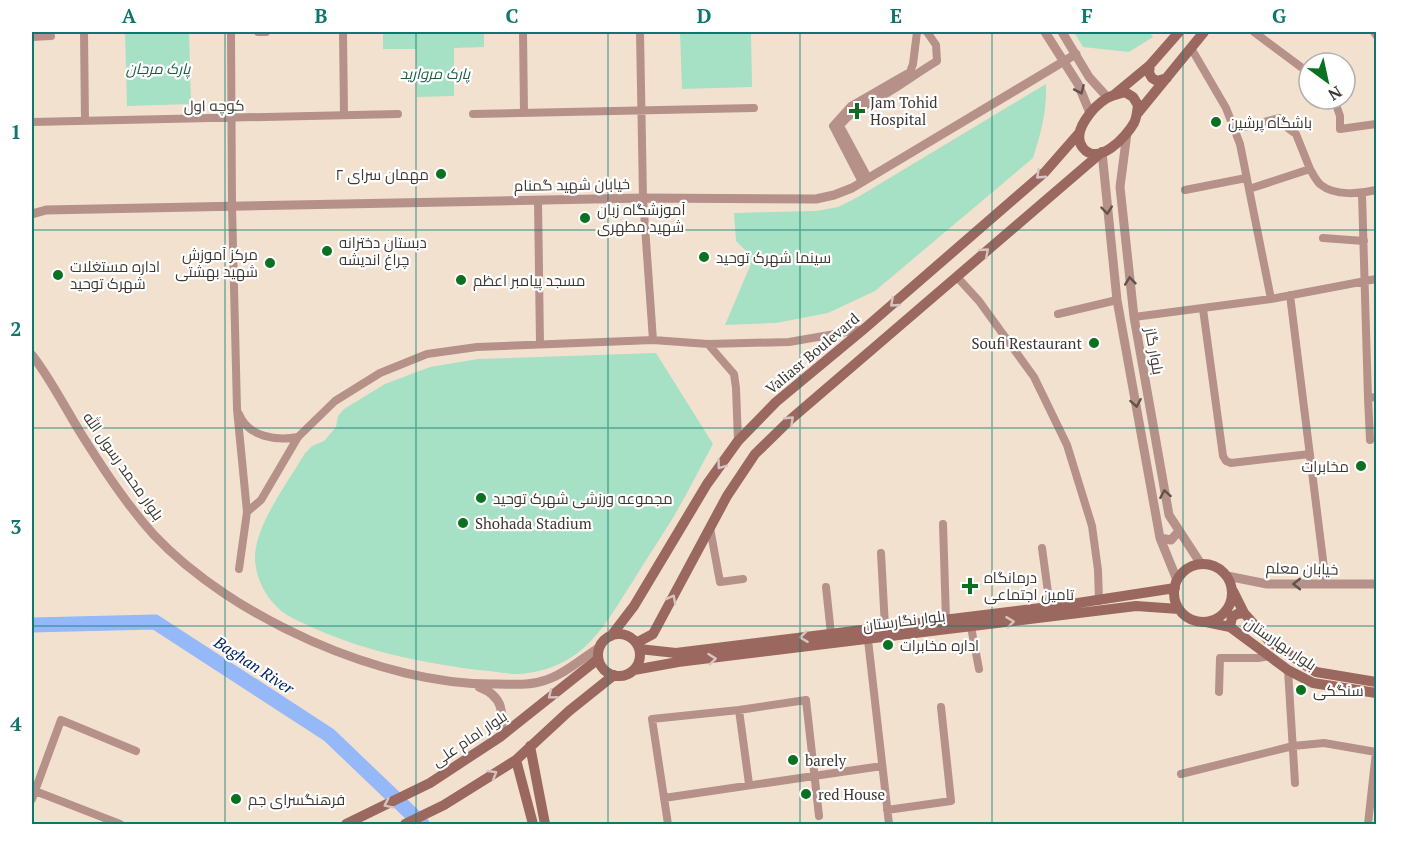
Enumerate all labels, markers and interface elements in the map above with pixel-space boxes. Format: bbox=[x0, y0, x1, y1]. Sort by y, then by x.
text: A bbox=[122, 2, 137, 29]
text: B bbox=[315, 2, 328, 29]
text: C bbox=[505, 2, 519, 29]
text: D bbox=[697, 2, 711, 29]
text: E bbox=[890, 2, 902, 29]
text: F bbox=[1081, 2, 1093, 29]
text: G bbox=[1272, 2, 1286, 29]
north arrow bbox=[1297, 51, 1357, 111]
park label: پارک مرجان bbox=[126, 58, 191, 79]
park label: پارک مروارید bbox=[400, 63, 471, 84]
text: N bbox=[1324, 81, 1346, 106]
one-way arrow bbox=[1072, 83, 1084, 94]
place label: Jam Tohid Hospital bbox=[870, 92, 938, 129]
street label: کوچه اول bbox=[183, 94, 245, 117]
marker: Jam Tohid Hospital bbox=[848, 102, 866, 120]
place label: باشگاه پرشین bbox=[1228, 112, 1312, 133]
marker: باشگاه پرشین bbox=[1209, 115, 1223, 129]
text: 1 bbox=[10, 118, 22, 145]
place label: مهمان سرای ۲ bbox=[336, 164, 429, 185]
marker: مهمان سرای ۲ bbox=[434, 167, 448, 181]
one-way arrow bbox=[1037, 168, 1047, 179]
street label: خیابان شهید گمنام bbox=[514, 173, 630, 196]
place label: آموزشگاه زبان شهید مطهری bbox=[597, 199, 686, 237]
one-way arrow bbox=[1101, 206, 1113, 215]
marker: آموزشگاه زبان شهید مطهری bbox=[578, 211, 592, 225]
place label: دبستان دخترانه چراغ اندیشه bbox=[339, 232, 427, 271]
place label: مرکز آموزش شهید بهشتی bbox=[175, 244, 258, 282]
marker: دبستان دخترانه چراغ اندیشه bbox=[320, 244, 334, 258]
place label: سینما شهرک توحید bbox=[716, 247, 831, 268]
one-way arrow bbox=[978, 249, 989, 260]
marker: سینما شهرک توحید bbox=[697, 250, 711, 264]
place label: اداره مستغلات شهرک توحید bbox=[70, 256, 160, 294]
marker: مرکز آموزش شهید بهشتی bbox=[263, 256, 277, 270]
marker: اداره مستغلات شهرک توحید bbox=[51, 268, 65, 282]
place label: مسجد پیامبر اعظم bbox=[473, 270, 585, 291]
marker: مسجد پیامبر اعظم bbox=[454, 273, 468, 287]
one-way arrow bbox=[1124, 277, 1137, 286]
one-way arrow bbox=[890, 296, 901, 307]
street label: Valiasr Boulevard bbox=[761, 308, 863, 398]
text: 2 bbox=[10, 315, 22, 342]
street label: بلوار گاز bbox=[1141, 325, 1169, 376]
place label: Soufi Restaurant bbox=[972, 333, 1082, 353]
marker: Soufi Restaurant bbox=[1087, 336, 1101, 350]
one-way arrow bbox=[1129, 398, 1141, 408]
street label: بلوار محمد رسول الله bbox=[79, 408, 169, 524]
one-way arrow bbox=[782, 417, 793, 428]
place label: مخابرات bbox=[1302, 456, 1349, 476]
one-way arrow bbox=[717, 458, 728, 469]
marker: مخابرات bbox=[1354, 459, 1368, 473]
place label: مجموعه ورزشی شهرک توحید bbox=[493, 488, 673, 509]
one-way arrow bbox=[1160, 489, 1172, 499]
marker: مجموعه ورزشی شهرک توحید bbox=[474, 491, 488, 505]
text: 3 bbox=[10, 513, 22, 540]
place label: Shohada Stadium bbox=[475, 513, 592, 533]
marker: Shohada Stadium bbox=[456, 516, 470, 530]
street label: خیابان معلم bbox=[1265, 557, 1339, 580]
place label: درمانگاه تامین اجتماعی bbox=[984, 567, 1074, 605]
marker: درمانگاه تامین اجتماعی bbox=[961, 577, 979, 595]
one-way arrow bbox=[1293, 578, 1302, 590]
one-way arrow bbox=[665, 595, 676, 606]
street label: بلوار نگارستان bbox=[862, 605, 947, 636]
street label: بلوار بهارستان bbox=[1241, 612, 1321, 675]
one-way arrow bbox=[1005, 616, 1015, 629]
water label: Baghan River bbox=[209, 630, 299, 699]
one-way arrow bbox=[800, 630, 809, 643]
place label: اداره مخابرات bbox=[900, 635, 979, 655]
marker: اداره مخابرات bbox=[881, 638, 895, 652]
one-way arrow bbox=[708, 653, 717, 665]
place label: سنگکی bbox=[1313, 680, 1364, 701]
marker: سنگکی bbox=[1294, 683, 1308, 697]
one-way arrow bbox=[548, 688, 559, 699]
street label: بلوار امام علی bbox=[427, 705, 511, 771]
text: 4 bbox=[10, 710, 22, 737]
place label: barely bbox=[805, 750, 847, 770]
marker: barely bbox=[786, 753, 800, 767]
one-way arrow bbox=[487, 771, 498, 782]
place label: red House bbox=[818, 784, 885, 804]
marker: red House bbox=[799, 787, 813, 801]
place label: فرهنگسرای جم bbox=[248, 789, 345, 810]
marker: فرهنگسرای جم bbox=[229, 792, 243, 806]
one-way arrow bbox=[383, 796, 394, 808]

